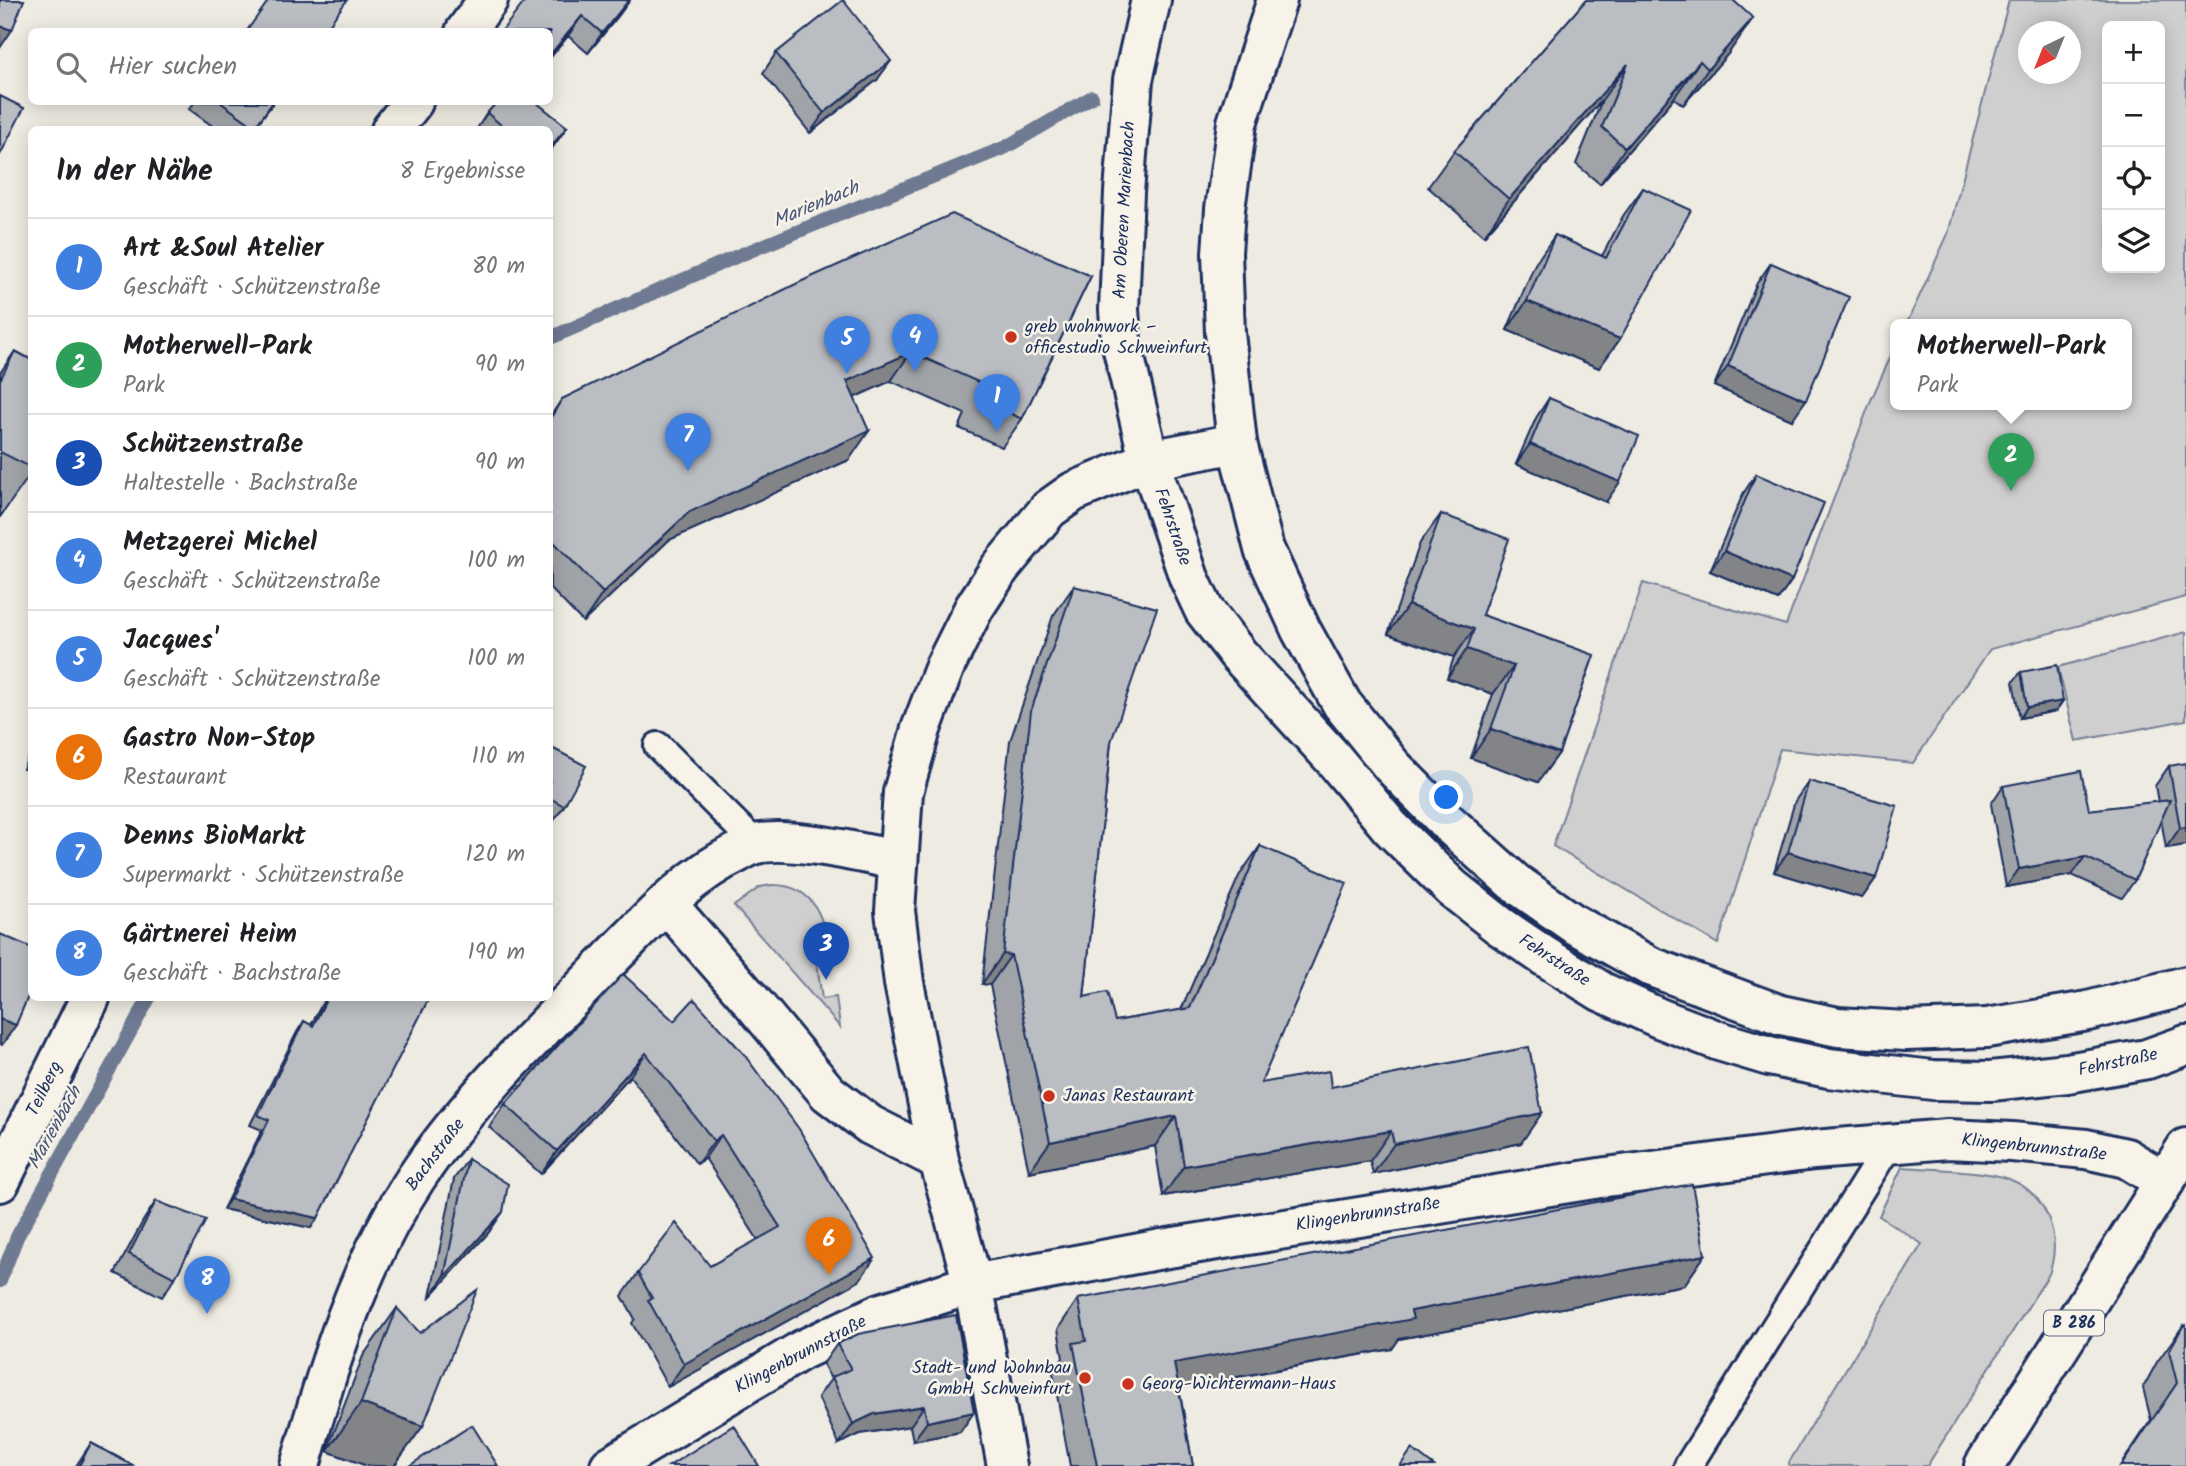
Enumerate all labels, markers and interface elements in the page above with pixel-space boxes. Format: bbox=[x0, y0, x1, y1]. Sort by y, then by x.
north arrow bbox=[2018, 21, 2081, 84]
map controls bbox=[2102, 21, 2165, 273]
button: + bbox=[2102, 21, 2165, 84]
search box bbox=[28, 28, 553, 105]
text: Hier suchen bbox=[108, 46, 237, 88]
icon: search bbox=[52, 48, 90, 86]
button: − bbox=[2102, 84, 2165, 147]
street label: Am Oberen Marienbach bbox=[1106, 120, 1144, 300]
button: locate bbox=[2102, 147, 2165, 210]
text: In der Nähe bbox=[56, 148, 213, 196]
text: 8 Ergebnisse bbox=[400, 154, 525, 190]
water label: Marienbach bbox=[768, 173, 865, 237]
button: layers bbox=[2102, 210, 2165, 273]
text: Art &Soul Atelier bbox=[123, 228, 323, 270]
text: 1 bbox=[76, 249, 82, 285]
text: 80 m bbox=[472, 249, 525, 285]
text: Geschäft · Schützenstraße bbox=[123, 270, 380, 306]
place label: greb wohnwork – officestudio Schweinfurt bbox=[1024, 313, 1208, 363]
pin: 4 bbox=[892, 314, 938, 372]
pin: 5 bbox=[824, 316, 870, 374]
popup bbox=[1890, 319, 2132, 410]
text: Motherwell-Park bbox=[123, 326, 312, 368]
text: Motherwell-Park bbox=[1917, 326, 2105, 368]
marker: greb wohnwork – officestudio Schweinfurt bbox=[1003, 329, 1019, 345]
text: 2 bbox=[72, 347, 86, 383]
text: 90 m bbox=[475, 347, 525, 383]
text: Park bbox=[123, 368, 165, 404]
text: Park bbox=[1917, 368, 1958, 404]
pin: 1 bbox=[974, 374, 1020, 432]
pin: 7 bbox=[665, 413, 711, 471]
text: Schützenstraße bbox=[123, 424, 303, 466]
pin: 2 bbox=[1988, 433, 2034, 491]
text: 3 bbox=[73, 445, 85, 481]
text: 90 m bbox=[475, 445, 525, 481]
text: Haltestelle · Bachstraße bbox=[123, 466, 358, 502]
street label: Fehrstraße bbox=[1145, 484, 1199, 570]
text: Metzgerei Michel bbox=[123, 522, 317, 564]
text: 4 bbox=[73, 543, 85, 579]
text: 100 m bbox=[467, 543, 525, 579]
text: Geschäft · Schützenstraße bbox=[123, 564, 380, 600]
text: Jacques' bbox=[123, 620, 218, 662]
text: 5 bbox=[73, 641, 85, 677]
text: 100 m bbox=[467, 641, 525, 677]
text: Geschäft · Schützenstraße bbox=[123, 662, 380, 698]
text: Gastro Non-Stop bbox=[123, 718, 315, 760]
text: 6 bbox=[73, 739, 85, 775]
text: 110 m bbox=[472, 739, 525, 775]
text: Restaurant bbox=[123, 760, 227, 796]
your location bbox=[1429, 780, 1463, 814]
text: Denns BioMarkt bbox=[123, 816, 306, 858]
text: 7 bbox=[74, 837, 84, 873]
text: 120 m bbox=[465, 837, 525, 873]
text: Supermarkt · Schützenstraße bbox=[123, 858, 404, 894]
text: Gärtnerei Heim bbox=[123, 914, 297, 956]
pin: 3 bbox=[803, 922, 849, 980]
street label: Fehrstraße bbox=[1512, 927, 1596, 995]
text: 8 bbox=[72, 935, 86, 971]
text: 190 m bbox=[468, 935, 525, 971]
text: Geschäft · Bachstraße bbox=[123, 956, 341, 992]
street label: Fehrstraße bbox=[2075, 1040, 2161, 1086]
street label: Teilberg bbox=[19, 1056, 71, 1122]
water label: Marienbach bbox=[20, 1079, 91, 1175]
place label: Janas Restaurant bbox=[1063, 1082, 1195, 1111]
marker: Janas Restaurant bbox=[1041, 1088, 1057, 1104]
street label: Bachstraße bbox=[399, 1112, 473, 1198]
street label: Klingenbrunnstraße bbox=[1960, 1126, 2108, 1170]
street label: Klingenbrunnstraße bbox=[1294, 1189, 1442, 1241]
pin: 6 bbox=[806, 1217, 852, 1275]
pin: 8 bbox=[184, 1256, 230, 1314]
street label: Klingenbrunnstraße bbox=[730, 1308, 872, 1402]
road number: B 286 bbox=[2044, 1310, 2104, 1336]
place label: Stadt- und Wohnbau GmbH Schweinfurt bbox=[912, 1354, 1072, 1404]
marker: Stadt- und Wohnbau GmbH Schweinfurt bbox=[1077, 1370, 1093, 1386]
place label: Georg-Wichtermann-Haus bbox=[1142, 1370, 1336, 1399]
marker: Georg-Wichtermann-Haus bbox=[1120, 1376, 1136, 1392]

